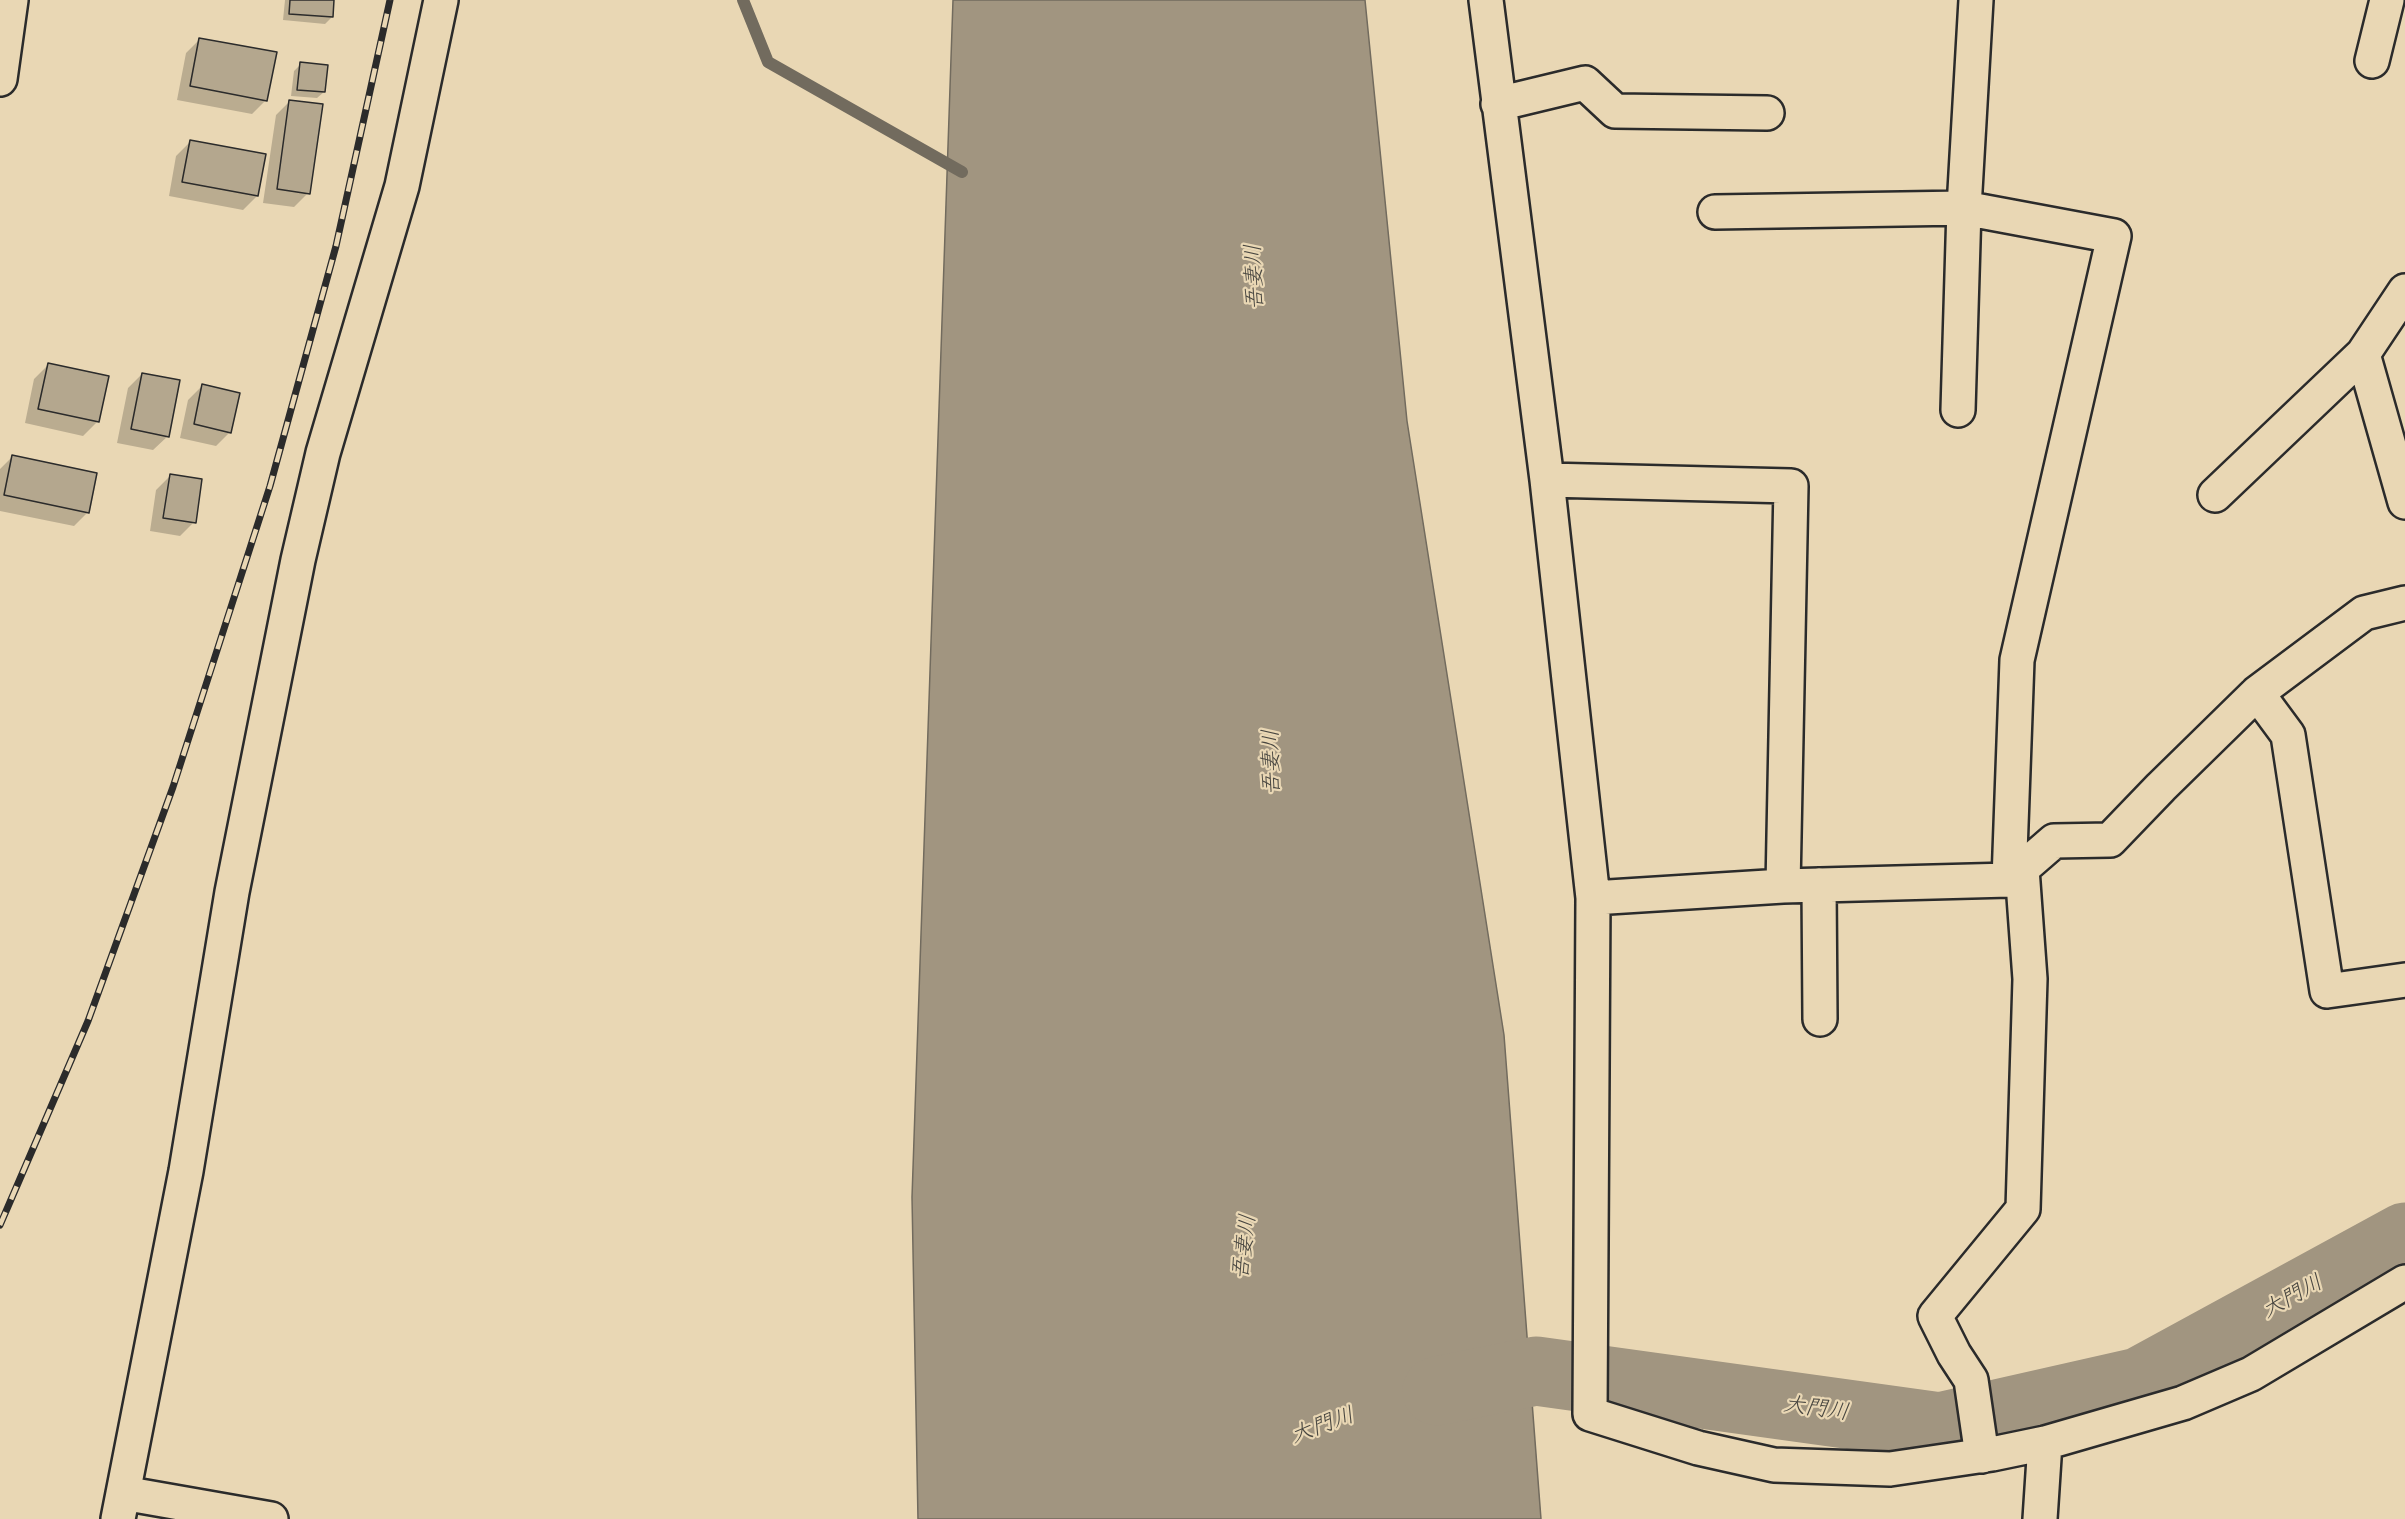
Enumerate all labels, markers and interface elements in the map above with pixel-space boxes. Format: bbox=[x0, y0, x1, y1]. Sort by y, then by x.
water label: 吾妻川 bbox=[1242, 244, 1270, 310]
water label: 吾妻川 bbox=[1259, 729, 1287, 795]
water label: 吾妻川 bbox=[1229, 1213, 1263, 1281]
water label: 大門川 bbox=[2258, 1270, 2328, 1326]
water label: 大門川 bbox=[1781, 1392, 1851, 1428]
water label: 大門川 bbox=[1287, 1403, 1359, 1451]

